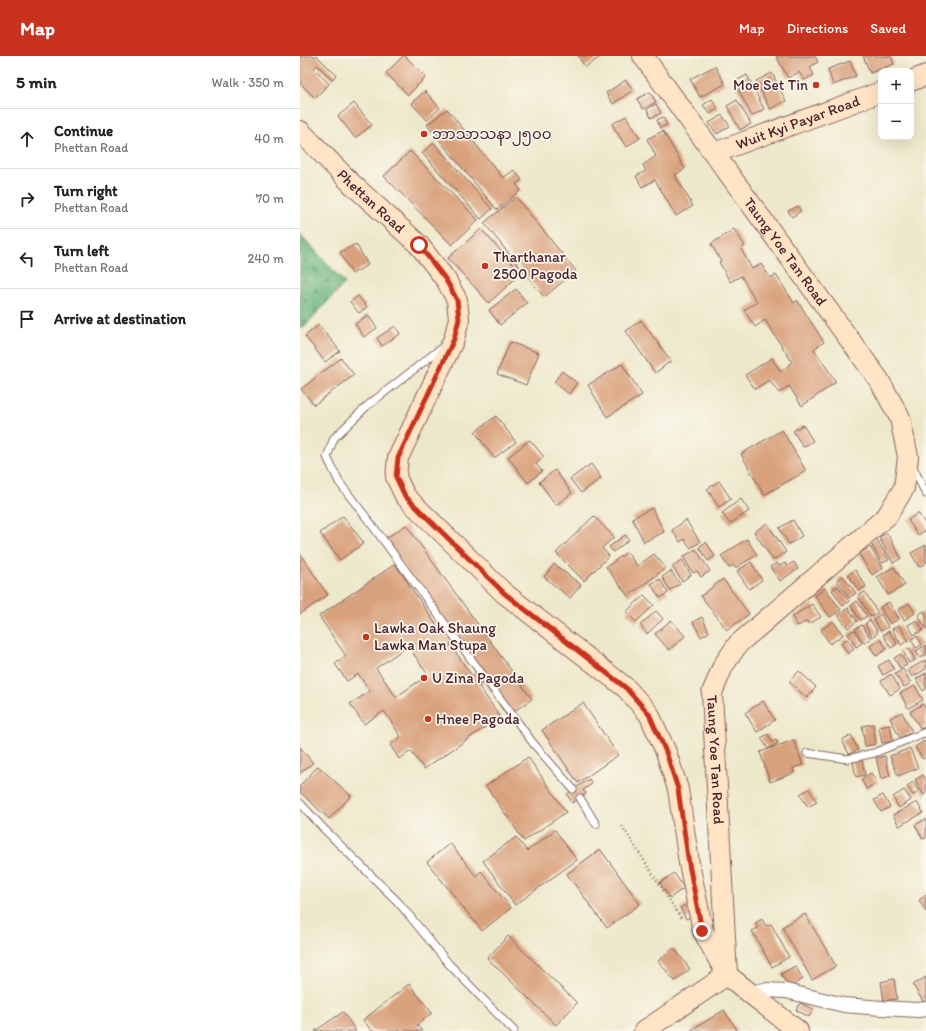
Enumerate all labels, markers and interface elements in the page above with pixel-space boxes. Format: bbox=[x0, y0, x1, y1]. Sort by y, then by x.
text: Map bbox=[20, 17, 55, 40]
text: Map bbox=[739, 20, 765, 37]
text: Directions bbox=[787, 20, 848, 37]
text: Saved bbox=[870, 20, 906, 37]
map controls bbox=[878, 68, 914, 140]
button: + bbox=[878, 68, 914, 104]
text: 5 min bbox=[16, 72, 56, 92]
text: Walk · 350 m bbox=[212, 75, 284, 90]
place label: Moe Set Tin bbox=[733, 76, 808, 94]
marker: Moe Set Tin bbox=[811, 80, 821, 90]
street label: Wuit Kyi Payar Road bbox=[733, 92, 862, 153]
button: − bbox=[878, 104, 914, 140]
text: Continue bbox=[54, 122, 113, 140]
place label: ဘာသာသနာ၂၅၀၀ bbox=[432, 125, 552, 146]
icon: ahead bbox=[16, 128, 38, 150]
marker: ဘာသာသနာ၂၅၀၀ bbox=[419, 129, 429, 139]
text: 40 m bbox=[254, 131, 284, 146]
text: Phettan Road bbox=[54, 140, 128, 155]
street label: Phettan Road bbox=[334, 165, 409, 237]
text: Turn right bbox=[54, 182, 118, 200]
icon: right bbox=[16, 188, 38, 210]
text: 70 m bbox=[256, 191, 284, 206]
street label: Taung Yoe Tan Road bbox=[740, 194, 831, 309]
text: Phettan Road bbox=[54, 200, 128, 215]
route start bbox=[410, 236, 428, 254]
text: Turn left bbox=[54, 242, 109, 260]
icon: left bbox=[16, 248, 38, 270]
place label: Tharthanar 2500 Pagoda bbox=[493, 248, 578, 283]
text: 240 m bbox=[247, 251, 284, 266]
text: Phettan Road bbox=[54, 260, 128, 275]
marker: Tharthanar 2500 Pagoda bbox=[480, 261, 490, 271]
icon: arrive bbox=[16, 308, 38, 330]
text: Arrive at destination bbox=[54, 310, 186, 328]
place label: Lawka Oak Shaung Lawka Man Stupa bbox=[374, 619, 496, 654]
marker: Lawka Oak Shaung Lawka Man Stupa bbox=[361, 632, 371, 642]
place label: U Zina Pagoda bbox=[432, 669, 525, 687]
marker: U Zina Pagoda bbox=[419, 673, 429, 683]
street label: Taung Yoe Tan Road bbox=[703, 695, 728, 825]
place label: Hnee Pagoda bbox=[436, 710, 520, 728]
marker: Hnee Pagoda bbox=[423, 714, 433, 724]
route end bbox=[693, 922, 711, 940]

